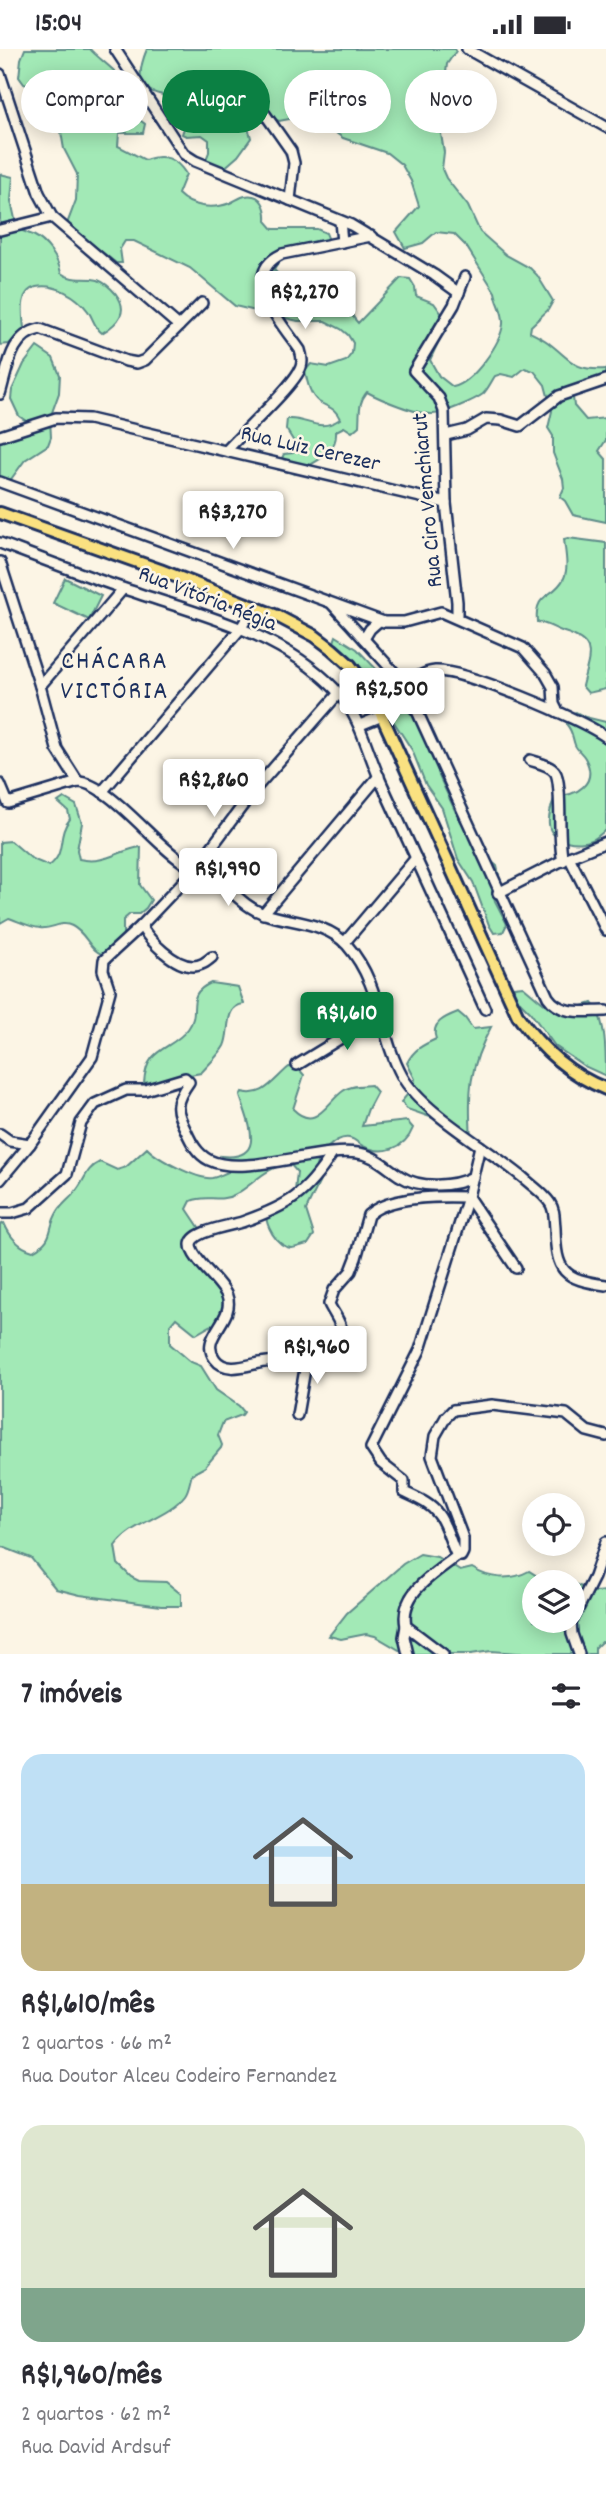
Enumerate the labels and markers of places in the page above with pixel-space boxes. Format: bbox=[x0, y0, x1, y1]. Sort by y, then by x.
pin: R$2,270 bbox=[240, 271, 370, 331]
pin: R$3,270 bbox=[168, 491, 298, 551]
pin: R$2,500 bbox=[327, 669, 457, 728]
pin: R$2,860 bbox=[149, 759, 279, 819]
pin: R$1,990 bbox=[163, 849, 293, 908]
pin: R$1,610 bbox=[282, 993, 412, 1052]
pin: R$1,960 bbox=[252, 1327, 382, 1386]

